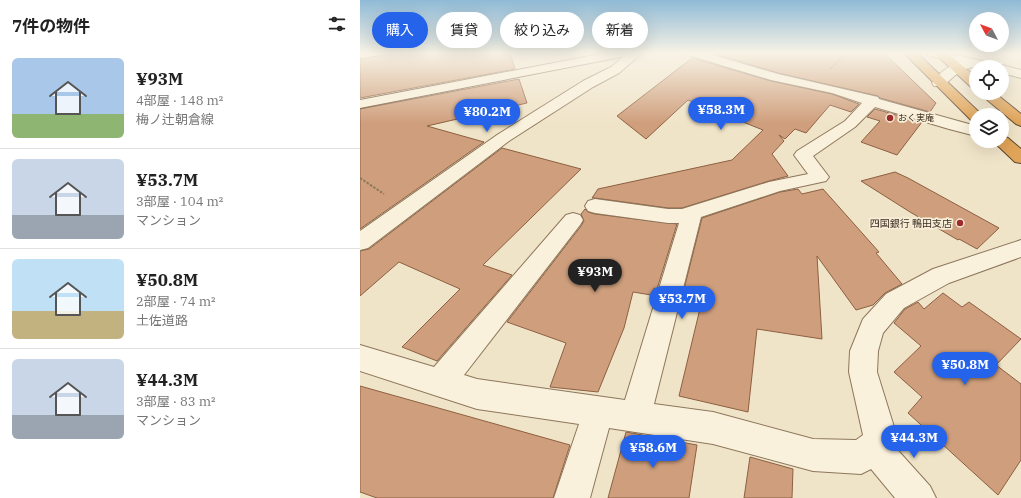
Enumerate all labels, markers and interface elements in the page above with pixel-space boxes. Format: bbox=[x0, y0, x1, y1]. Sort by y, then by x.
chip: 購入 bbox=[372, 12, 428, 48]
chip: 賃貸 bbox=[436, 12, 492, 48]
chip: 絞り込み bbox=[500, 12, 584, 48]
chip: 新着 bbox=[592, 12, 648, 48]
north arrow bbox=[969, 12, 1009, 52]
map controls bbox=[969, 12, 1009, 148]
icon: filters bbox=[326, 13, 348, 35]
text: 7件の物件 bbox=[12, 15, 90, 37]
button: locate bbox=[969, 60, 1009, 100]
text: ¥93M bbox=[136, 68, 183, 90]
icon: home bbox=[44, 74, 92, 122]
text: 4部屋 · 148 m² bbox=[136, 92, 223, 109]
pin: ¥58.3M bbox=[688, 97, 754, 131]
pin: ¥80.2M bbox=[454, 99, 520, 133]
text: ¥58.3M bbox=[697, 101, 745, 118]
text: ¥80.2M bbox=[463, 103, 511, 120]
button: layers bbox=[969, 108, 1009, 148]
text: 梅ノ辻朝倉線 bbox=[136, 111, 214, 128]
place label: おく実庵 bbox=[898, 112, 934, 123]
marker: おく実庵 bbox=[885, 113, 895, 123]
text: ¥53.7M bbox=[136, 169, 198, 191]
icon: home bbox=[44, 175, 92, 223]
text: 3部屋 · 104 m² bbox=[136, 193, 223, 210]
text: マンション bbox=[136, 212, 201, 229]
place label: 四国銀行 鴨田支店 bbox=[870, 217, 952, 230]
marker: 四国銀行 鴨田支店 bbox=[955, 218, 965, 228]
pin: ¥93M bbox=[571, 259, 619, 293]
text: ¥93M bbox=[577, 263, 613, 280]
text: ¥50.8M bbox=[136, 269, 198, 291]
icon: home bbox=[44, 275, 92, 323]
pin: ¥53.7M bbox=[649, 286, 715, 320]
text: ¥53.7M bbox=[658, 290, 706, 307]
text: 2部屋 · 74 m² bbox=[136, 293, 216, 310]
text: 土佐道路 bbox=[136, 312, 188, 329]
pin: ¥50.8M bbox=[932, 352, 998, 386]
text: ¥50.8M bbox=[941, 356, 989, 373]
text: ¥44.3M bbox=[136, 369, 198, 391]
icon: home bbox=[44, 375, 92, 423]
text: 3部屋 · 83 m² bbox=[136, 393, 216, 410]
text: マンション bbox=[136, 412, 201, 429]
pin: ¥44.3M bbox=[881, 425, 947, 459]
text: ¥44.3M bbox=[890, 429, 938, 446]
pin: ¥58.6M bbox=[620, 435, 686, 469]
text: ¥58.6M bbox=[629, 439, 677, 456]

